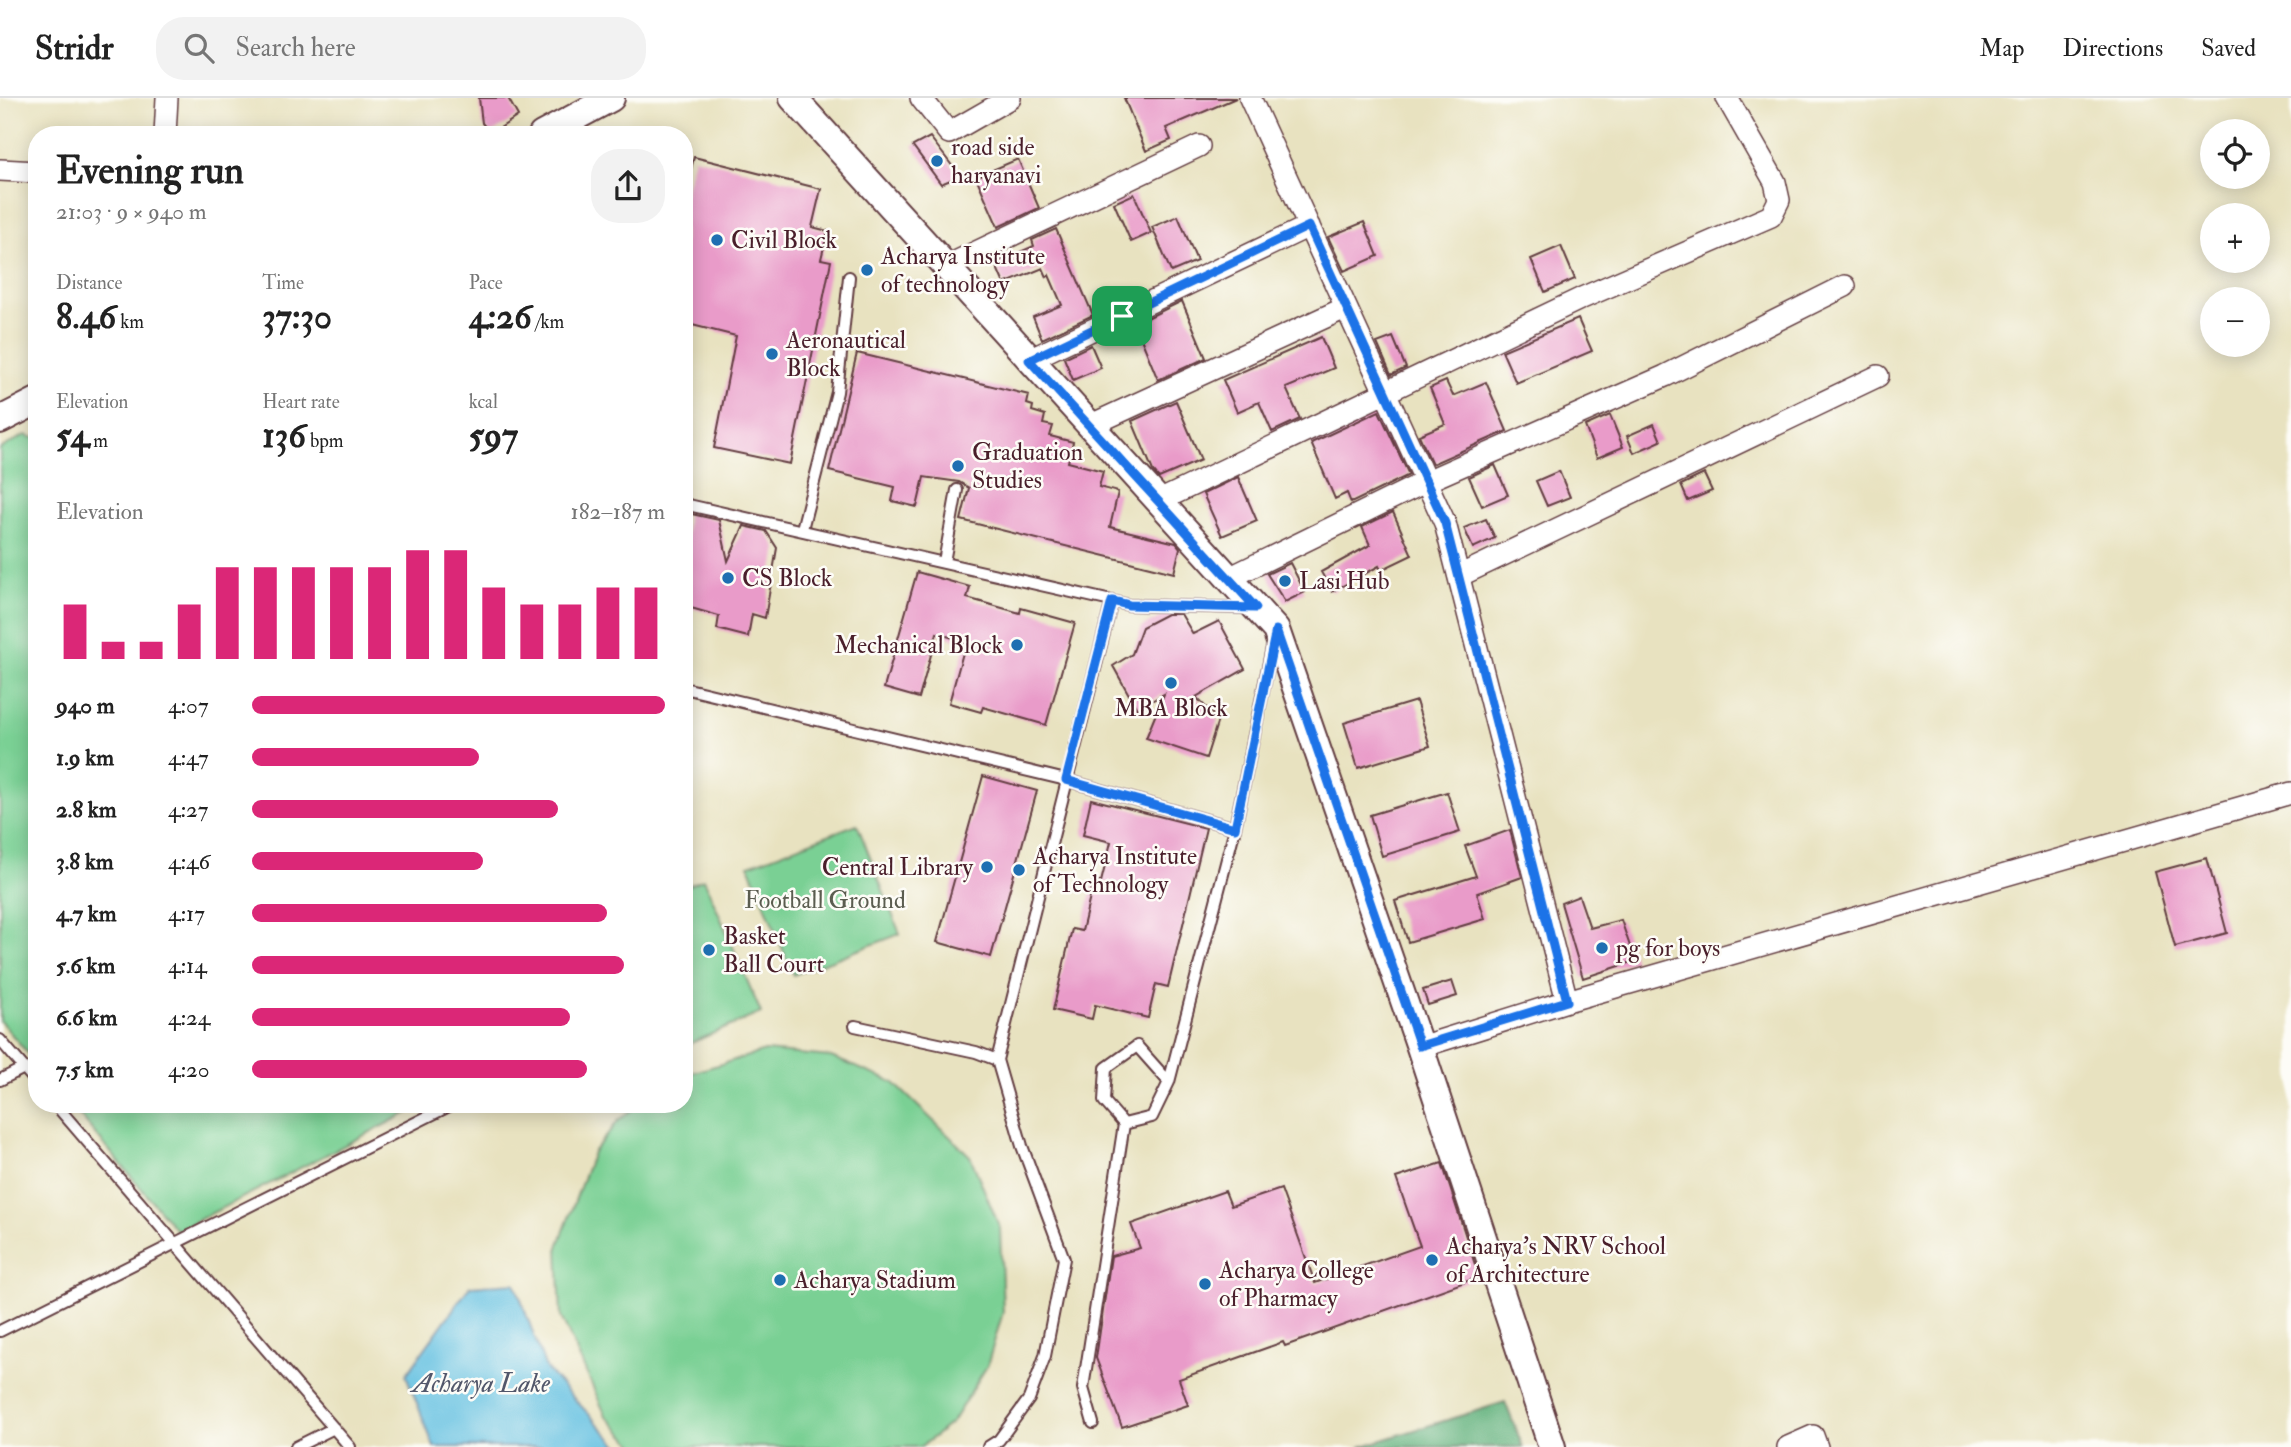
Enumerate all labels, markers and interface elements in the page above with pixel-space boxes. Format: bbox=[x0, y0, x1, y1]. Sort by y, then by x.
search box bbox=[156, 17, 646, 80]
text: Stridr bbox=[35, 28, 114, 69]
icon: search bbox=[180, 29, 218, 67]
text: Search here bbox=[236, 32, 356, 64]
text: Map bbox=[1979, 33, 2024, 64]
text: Directions bbox=[2062, 33, 2163, 64]
text: Saved bbox=[2201, 33, 2256, 64]
map controls bbox=[2200, 119, 2270, 357]
button: locate bbox=[2200, 119, 2270, 189]
place label: road side haryanavi bbox=[951, 132, 1041, 191]
text: Evening run bbox=[56, 147, 244, 195]
button: share bbox=[591, 149, 665, 223]
marker: road side haryanavi bbox=[929, 153, 945, 169]
text: 21:03 · 9 × 940 m bbox=[56, 197, 207, 226]
button: + bbox=[2200, 203, 2270, 273]
place label: Civil Block bbox=[731, 225, 838, 256]
marker: Civil Block bbox=[709, 232, 725, 248]
place label: Acharya Institute of technology bbox=[880, 241, 1045, 300]
marker: Acharya Institute of technology bbox=[859, 262, 875, 278]
text: Distance bbox=[56, 271, 122, 295]
text: Time bbox=[262, 271, 304, 295]
text: Pace bbox=[469, 271, 503, 295]
pin bbox=[1092, 286, 1152, 346]
button: − bbox=[2200, 287, 2270, 357]
text: 8.46 bbox=[56, 295, 116, 339]
text: 37:30 bbox=[262, 295, 332, 339]
text: 4:26 bbox=[469, 295, 532, 339]
icon: arrive bbox=[1103, 297, 1141, 335]
text: km bbox=[116, 310, 144, 334]
text: /km bbox=[532, 310, 564, 334]
place label: Aeronautical Block bbox=[785, 325, 906, 384]
marker: Aeronautical Block bbox=[764, 346, 780, 362]
text: Elevation bbox=[56, 390, 128, 414]
text: Heart rate bbox=[262, 390, 340, 414]
text: kcal bbox=[469, 390, 498, 414]
text: 54 bbox=[56, 414, 89, 458]
text: 136 bbox=[262, 414, 306, 458]
text: 597 bbox=[469, 414, 518, 458]
text: m bbox=[89, 429, 108, 453]
text: bpm bbox=[306, 429, 344, 453]
place label: Graduation Studies bbox=[972, 437, 1083, 496]
marker: Graduation Studies bbox=[950, 458, 966, 474]
text: Elevation bbox=[56, 497, 144, 526]
text: 182–187 m bbox=[570, 497, 665, 526]
place label: CS Block bbox=[742, 563, 833, 594]
place label: Lasi Hub bbox=[1299, 566, 1390, 597]
marker: CS Block bbox=[720, 570, 736, 586]
marker: Lasi Hub bbox=[1277, 573, 1293, 589]
place label: Mechanical Block bbox=[834, 630, 1004, 661]
marker: Mechanical Block bbox=[1009, 637, 1025, 653]
marker: MBA Block bbox=[1163, 675, 1179, 691]
text: 940 m bbox=[56, 691, 115, 720]
text: 4:07 bbox=[168, 691, 208, 720]
place label: MBA Block bbox=[1114, 693, 1228, 724]
text: 1.9 km bbox=[56, 743, 114, 772]
text: 4:47 bbox=[168, 743, 209, 772]
text: 2.8 km bbox=[56, 795, 117, 824]
text: 4:27 bbox=[168, 795, 208, 824]
place label: Acharya Institute of Technology bbox=[1032, 841, 1197, 900]
text: 3.8 km bbox=[56, 847, 114, 876]
text: 4:46 bbox=[168, 847, 210, 876]
place label: Central Library bbox=[822, 852, 973, 883]
marker: Central Library bbox=[979, 859, 995, 875]
marker: Acharya Institute of Technology bbox=[1011, 862, 1027, 878]
park label: Football Ground bbox=[744, 885, 906, 916]
text: 4.7 km bbox=[56, 899, 117, 928]
text: 4:17 bbox=[168, 899, 205, 928]
place label: Basket Ball Court bbox=[723, 921, 824, 980]
place label: pg for boys bbox=[1615, 933, 1720, 964]
marker: pg for boys bbox=[1594, 940, 1610, 956]
marker: Basket Ball Court bbox=[701, 942, 717, 958]
text: 5.6 km bbox=[56, 951, 115, 980]
text: 4:14 bbox=[168, 951, 207, 980]
text: 6.6 km bbox=[56, 1003, 117, 1032]
text: 4:24 bbox=[168, 1003, 210, 1032]
text: 7.5 km bbox=[56, 1055, 114, 1084]
text: 4:20 bbox=[168, 1055, 210, 1084]
place label: Acharya's NRV School of Architecture bbox=[1445, 1231, 1666, 1290]
marker: Acharya's NRV School of Architecture bbox=[1424, 1252, 1440, 1268]
place label: Acharya College of Pharmacy bbox=[1218, 1255, 1374, 1314]
place label: Acharya Stadium bbox=[793, 1265, 956, 1296]
marker: Acharya Stadium bbox=[772, 1272, 788, 1288]
marker: Acharya College of Pharmacy bbox=[1197, 1276, 1213, 1292]
water label: Acharya Lake bbox=[409, 1368, 550, 1400]

